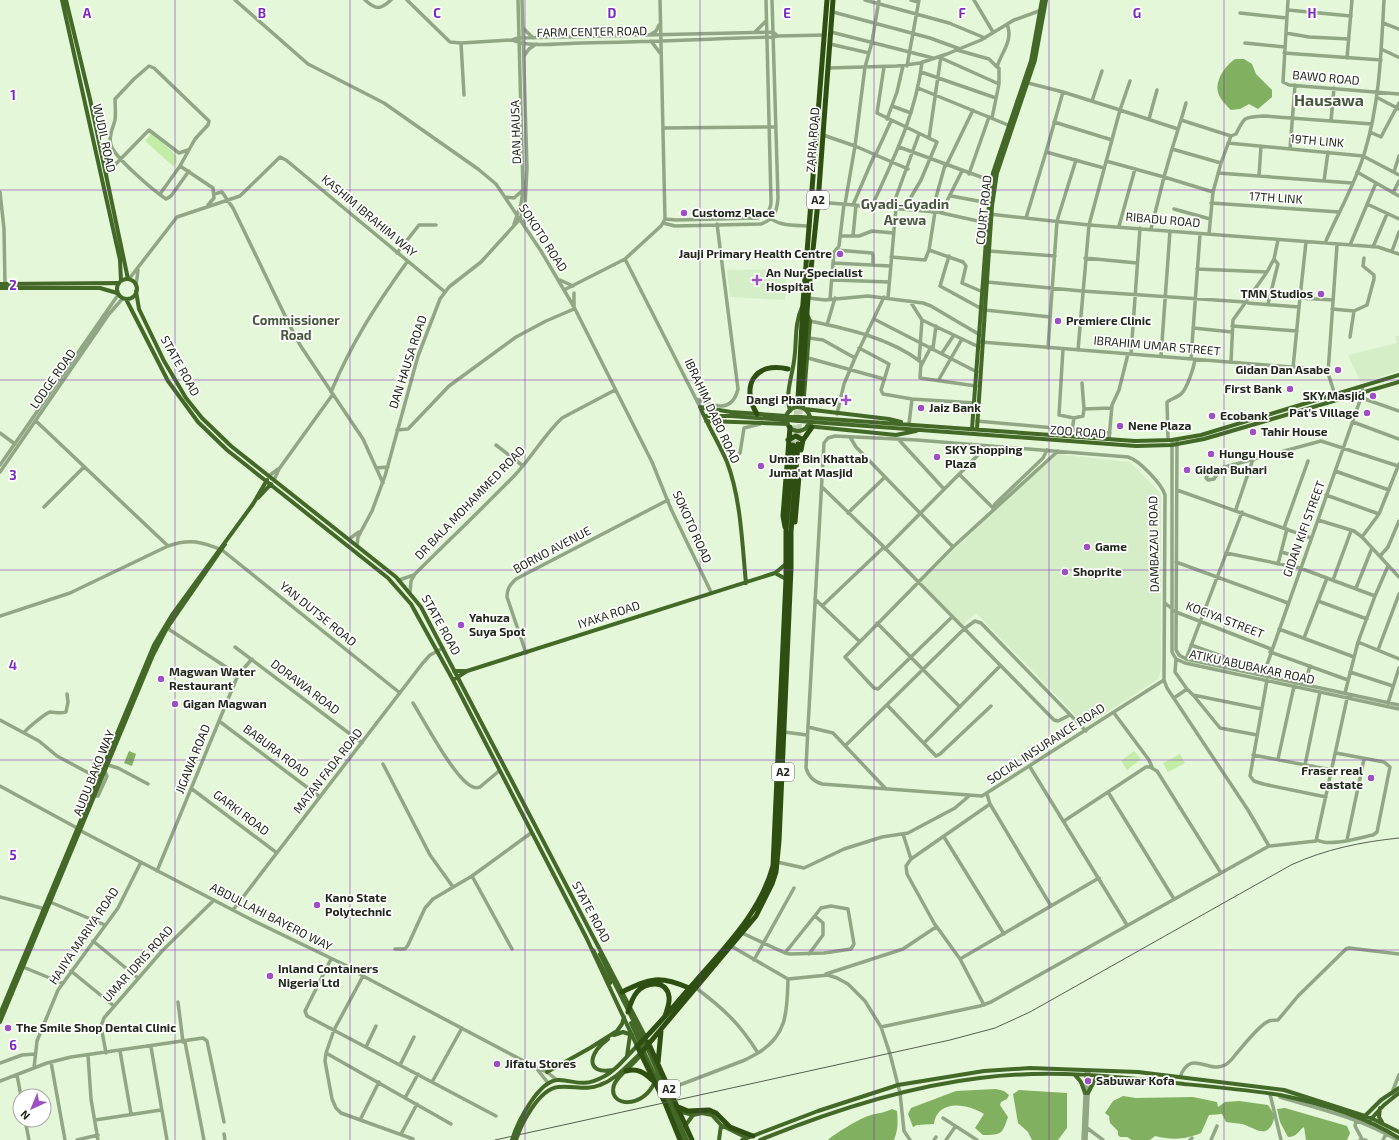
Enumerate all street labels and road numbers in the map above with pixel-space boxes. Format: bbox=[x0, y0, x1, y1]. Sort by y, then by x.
street label: FARM CENTER ROAD bbox=[537, 23, 647, 39]
street label: BAWO ROAD bbox=[1292, 67, 1360, 87]
street label: DAN HAUSA bbox=[507, 99, 523, 164]
street label: WUDIL ROAD bbox=[91, 102, 119, 173]
street label: ZARIA ROAD bbox=[803, 107, 821, 173]
street label: 19TH LINK bbox=[1289, 131, 1345, 149]
street label: KASHIM IBRAHIM WAY bbox=[319, 171, 420, 259]
street label: COURT ROAD bbox=[972, 174, 994, 246]
street label: 17TH LINK bbox=[1249, 188, 1303, 206]
road number: A2 bbox=[807, 191, 829, 209]
street label: SOKOTO ROAD bbox=[517, 201, 571, 274]
street label: RIBADU ROAD bbox=[1125, 209, 1201, 229]
street label: DAN HAUSA ROAD bbox=[385, 313, 429, 410]
street label: IBRAHIM UMAR STREET bbox=[1093, 332, 1221, 358]
street label: STATE ROAD bbox=[159, 333, 203, 398]
street label: LODGE ROAD bbox=[26, 346, 78, 411]
street label: IBRAHIM DABO ROAD bbox=[682, 356, 743, 465]
street label: ZOO ROAD bbox=[1050, 422, 1107, 440]
street label: DR BALA MOHAMMED ROAD bbox=[411, 443, 527, 562]
street label: GIDAN KIFI STREET bbox=[1279, 479, 1327, 579]
street label: SOKOTO ROAD bbox=[671, 488, 715, 565]
street label: DAMBAZAU ROAD bbox=[1145, 496, 1161, 592]
street label: BORNO AVENUE bbox=[510, 523, 593, 575]
street label: YAN DUTSE ROAD bbox=[277, 578, 360, 648]
street label: STATE ROAD bbox=[420, 592, 464, 657]
street label: IYAKA ROAD bbox=[576, 597, 642, 631]
street label: KOCIYA STREET bbox=[1184, 598, 1266, 640]
street label: ATIKU ABUBAKAR ROAD bbox=[1188, 646, 1316, 686]
street label: DORAWA ROAD bbox=[268, 656, 343, 717]
street label: SOCIAL INSURANCE ROAD bbox=[984, 700, 1107, 786]
street label: BABURA ROAD bbox=[241, 721, 312, 779]
street label: JIGAWA ROAD bbox=[172, 722, 212, 795]
street label: MATAN FADA ROAD bbox=[290, 725, 365, 816]
street label: AUDU BAKO WAY bbox=[70, 728, 117, 817]
road number: A2 bbox=[772, 763, 794, 781]
street label: GARKI ROAD bbox=[211, 787, 272, 838]
street label: ABDULLAHI BAYERO WAY bbox=[208, 879, 335, 953]
street label: STATE ROAD bbox=[570, 879, 614, 944]
street label: HAJIYA MARIYA ROAD bbox=[45, 884, 121, 987]
street label: UMAR IDRIS ROAD bbox=[99, 922, 175, 1004]
road number: A2 bbox=[658, 1080, 680, 1098]

